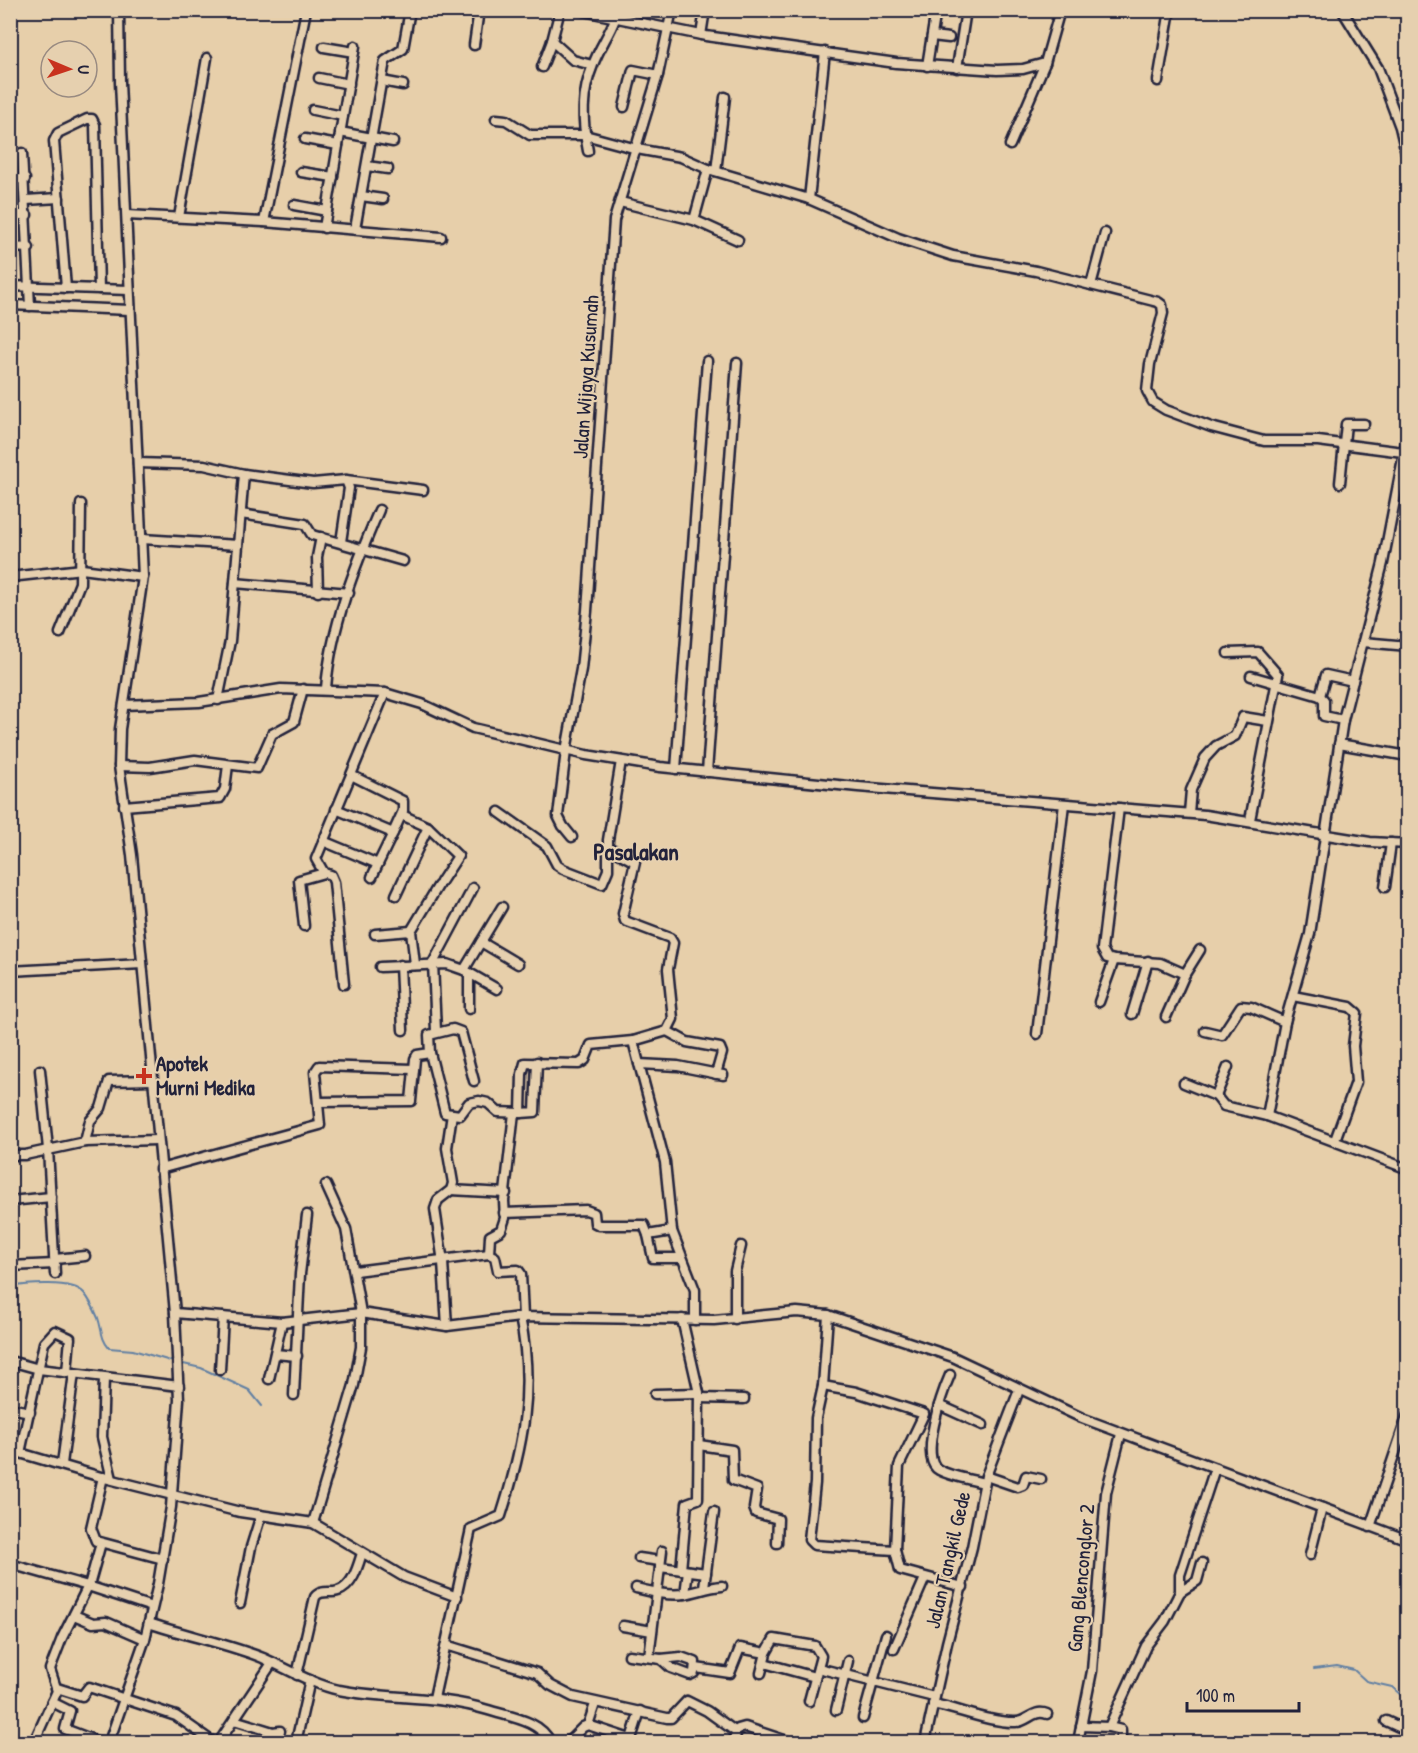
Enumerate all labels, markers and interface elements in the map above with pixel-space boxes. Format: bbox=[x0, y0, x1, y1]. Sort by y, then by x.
north arrow bbox=[39, 39, 99, 99]
text: U bbox=[73, 65, 95, 74]
street label: Jalan Wijaya Kusumah bbox=[565, 294, 606, 460]
district label: Pasalakan bbox=[593, 835, 679, 867]
place label: Apotek Murni Medika bbox=[156, 1049, 255, 1102]
marker: Apotek Murni Medika bbox=[137, 1069, 151, 1083]
street label: Jalan Tangkil Gede bbox=[918, 1488, 977, 1631]
street label: Gang Blenconglor 2 bbox=[1060, 1503, 1101, 1653]
scale bar bbox=[1187, 1675, 1300, 1713]
text: 100 m bbox=[1196, 1683, 1235, 1708]

